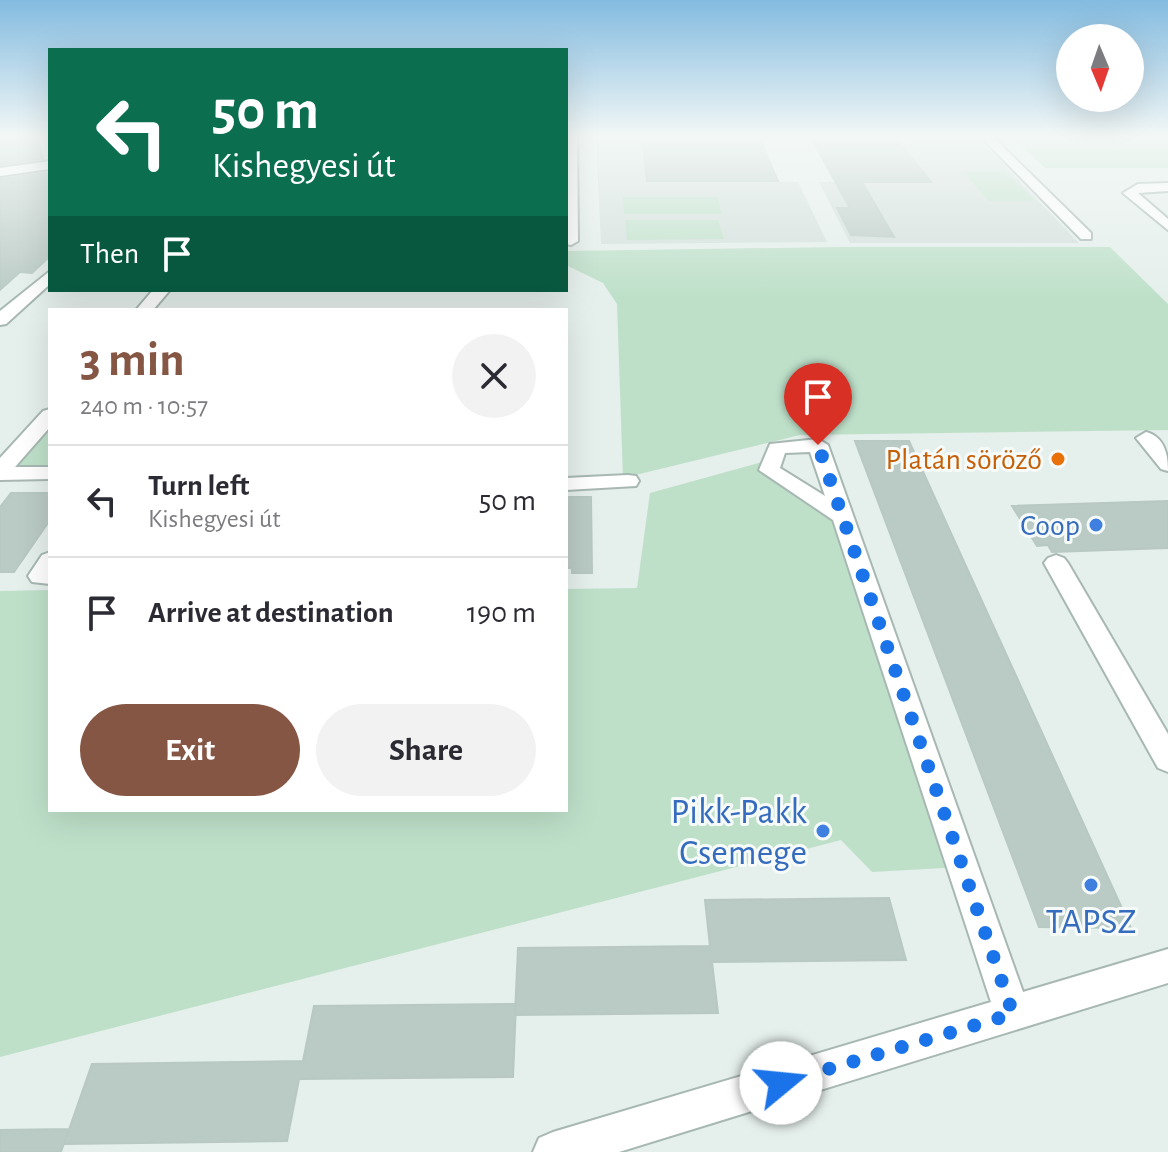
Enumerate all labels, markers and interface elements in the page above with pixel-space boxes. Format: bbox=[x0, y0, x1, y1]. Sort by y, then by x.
north arrow bbox=[1056, 24, 1144, 112]
map controls bbox=[1056, 24, 1144, 112]
icon: left bbox=[80, 80, 184, 184]
text: 50 m bbox=[212, 83, 319, 139]
text: Kishegyesi út bbox=[212, 148, 396, 184]
icon: arrive bbox=[155, 232, 199, 276]
text: Then bbox=[80, 239, 139, 269]
button: close bbox=[452, 334, 536, 418]
text: 3 min bbox=[80, 337, 185, 385]
pin bbox=[784, 363, 852, 445]
icon: arrive bbox=[796, 375, 840, 419]
text: 240 m · 10:57 bbox=[80, 393, 208, 419]
place label: Platán söröző bbox=[885, 445, 1042, 475]
marker: Platán söröző bbox=[1049, 450, 1067, 468]
text: Turn left bbox=[148, 471, 249, 501]
icon: left bbox=[80, 479, 124, 523]
text: 50 m bbox=[479, 486, 536, 516]
text: Kishegyesi út bbox=[148, 506, 281, 532]
place label: Coop bbox=[1020, 511, 1080, 541]
marker: Coop bbox=[1087, 516, 1105, 534]
icon: arrive bbox=[80, 591, 124, 635]
text: Arrive at destination bbox=[148, 598, 394, 628]
text: 190 m bbox=[467, 598, 536, 628]
button: Exit bbox=[80, 704, 300, 796]
button: Share bbox=[316, 704, 536, 796]
place label: Pikk-Pakk Csemege bbox=[671, 794, 808, 871]
marker: Pikk-Pakk Csemege bbox=[814, 822, 832, 840]
marker: TAPSZ bbox=[1082, 876, 1100, 894]
place label: TAPSZ bbox=[1045, 904, 1137, 940]
position arrow bbox=[739, 1041, 823, 1125]

